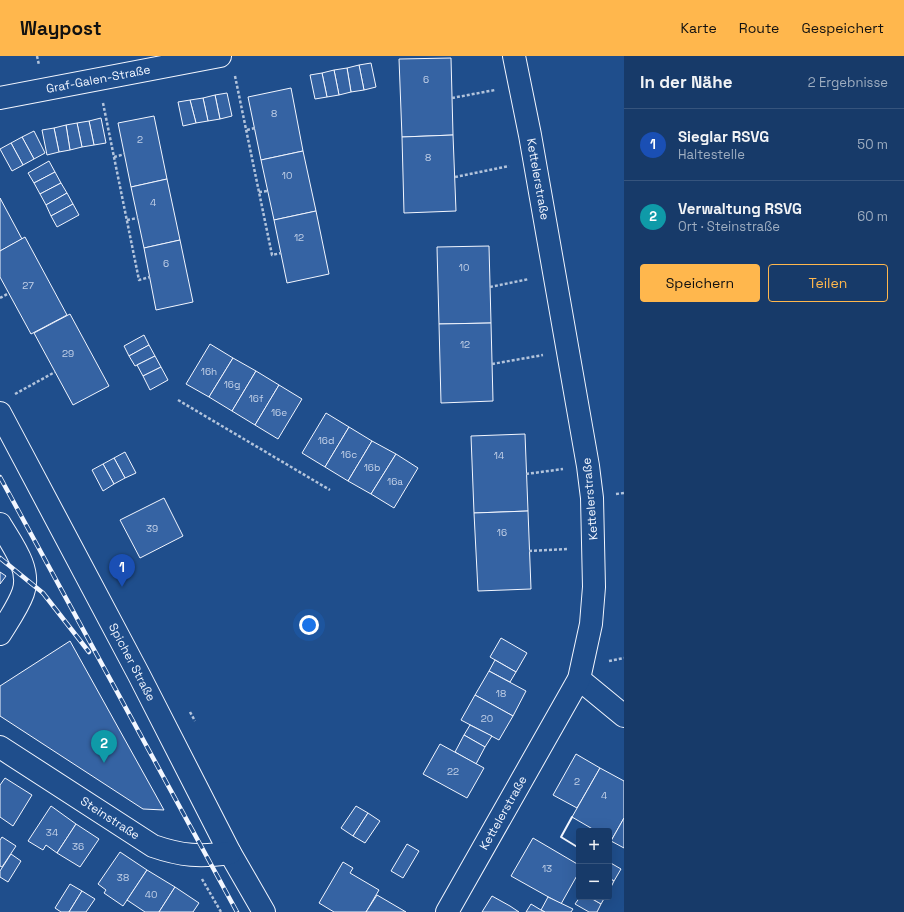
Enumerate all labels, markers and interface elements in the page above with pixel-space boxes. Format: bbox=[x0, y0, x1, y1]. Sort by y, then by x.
text: Waypost bbox=[20, 16, 102, 41]
text: Karte bbox=[681, 19, 717, 37]
text: Route bbox=[739, 19, 779, 37]
text: Gespeichert bbox=[801, 19, 884, 37]
street label: Graf-Galen-Straße bbox=[45, 61, 152, 97]
text: In der Nähe bbox=[640, 71, 732, 93]
house number: 6 bbox=[423, 73, 429, 86]
text: 2 Ergebnisse bbox=[808, 74, 888, 91]
house number: 8 bbox=[271, 107, 277, 120]
text: Sieglar RSVG bbox=[678, 127, 769, 146]
house number: 2 bbox=[137, 133, 143, 146]
text: 1 bbox=[650, 136, 656, 153]
text: 50 m bbox=[857, 136, 888, 153]
street label: Kettelerstraße bbox=[523, 137, 553, 221]
text: Haltestelle bbox=[678, 146, 745, 163]
house number: 8 bbox=[425, 151, 431, 164]
house number: 10 bbox=[282, 169, 292, 182]
house number: 4 bbox=[150, 196, 156, 209]
text: Verwaltung RSVG bbox=[678, 199, 802, 218]
text: 2 bbox=[649, 208, 657, 225]
text: 60 m bbox=[857, 208, 888, 225]
text: Ort · Steinstraße bbox=[678, 218, 780, 235]
house number: 12 bbox=[294, 231, 304, 244]
house number: 6 bbox=[163, 257, 169, 270]
house number: 10 bbox=[459, 261, 469, 274]
button: Speichern bbox=[640, 264, 760, 302]
button: Teilen bbox=[768, 264, 888, 302]
house number: 27 bbox=[22, 279, 34, 292]
house number: 12 bbox=[460, 338, 470, 351]
house number: 29 bbox=[62, 347, 74, 360]
house number: 16h bbox=[201, 365, 217, 378]
house number: 16g bbox=[224, 378, 240, 391]
house number: 16f bbox=[249, 392, 264, 405]
house number: 16e bbox=[271, 406, 287, 419]
house number: 16d bbox=[318, 434, 334, 447]
house number: 16c bbox=[341, 448, 357, 461]
house number: 14 bbox=[494, 449, 504, 462]
street label: Kettelerstraße bbox=[578, 457, 602, 541]
house number: 16b bbox=[364, 461, 380, 474]
house number: 16a bbox=[387, 475, 403, 488]
house number: 39 bbox=[146, 522, 158, 535]
house number: 16 bbox=[497, 526, 507, 539]
pin: 1 bbox=[109, 554, 135, 587]
your location bbox=[299, 615, 319, 635]
street label: Spicher Straße bbox=[105, 620, 159, 704]
house number: 18 bbox=[496, 687, 506, 700]
house number: 20 bbox=[481, 712, 493, 725]
pin: 2 bbox=[91, 730, 117, 763]
house number: 22 bbox=[447, 765, 459, 778]
street label: Kettelerstraße bbox=[476, 773, 531, 853]
house number: 2 bbox=[574, 775, 580, 788]
house number: 4 bbox=[601, 789, 607, 802]
street label: Steinstraße bbox=[77, 793, 143, 843]
house number: 34 bbox=[46, 826, 58, 839]
map controls bbox=[576, 828, 612, 900]
button: + bbox=[576, 828, 612, 864]
house number: 36 bbox=[72, 840, 84, 853]
house number: 13 bbox=[542, 862, 552, 875]
button: − bbox=[576, 864, 612, 900]
house number: 38 bbox=[117, 871, 129, 884]
house number: 40 bbox=[145, 888, 157, 901]

